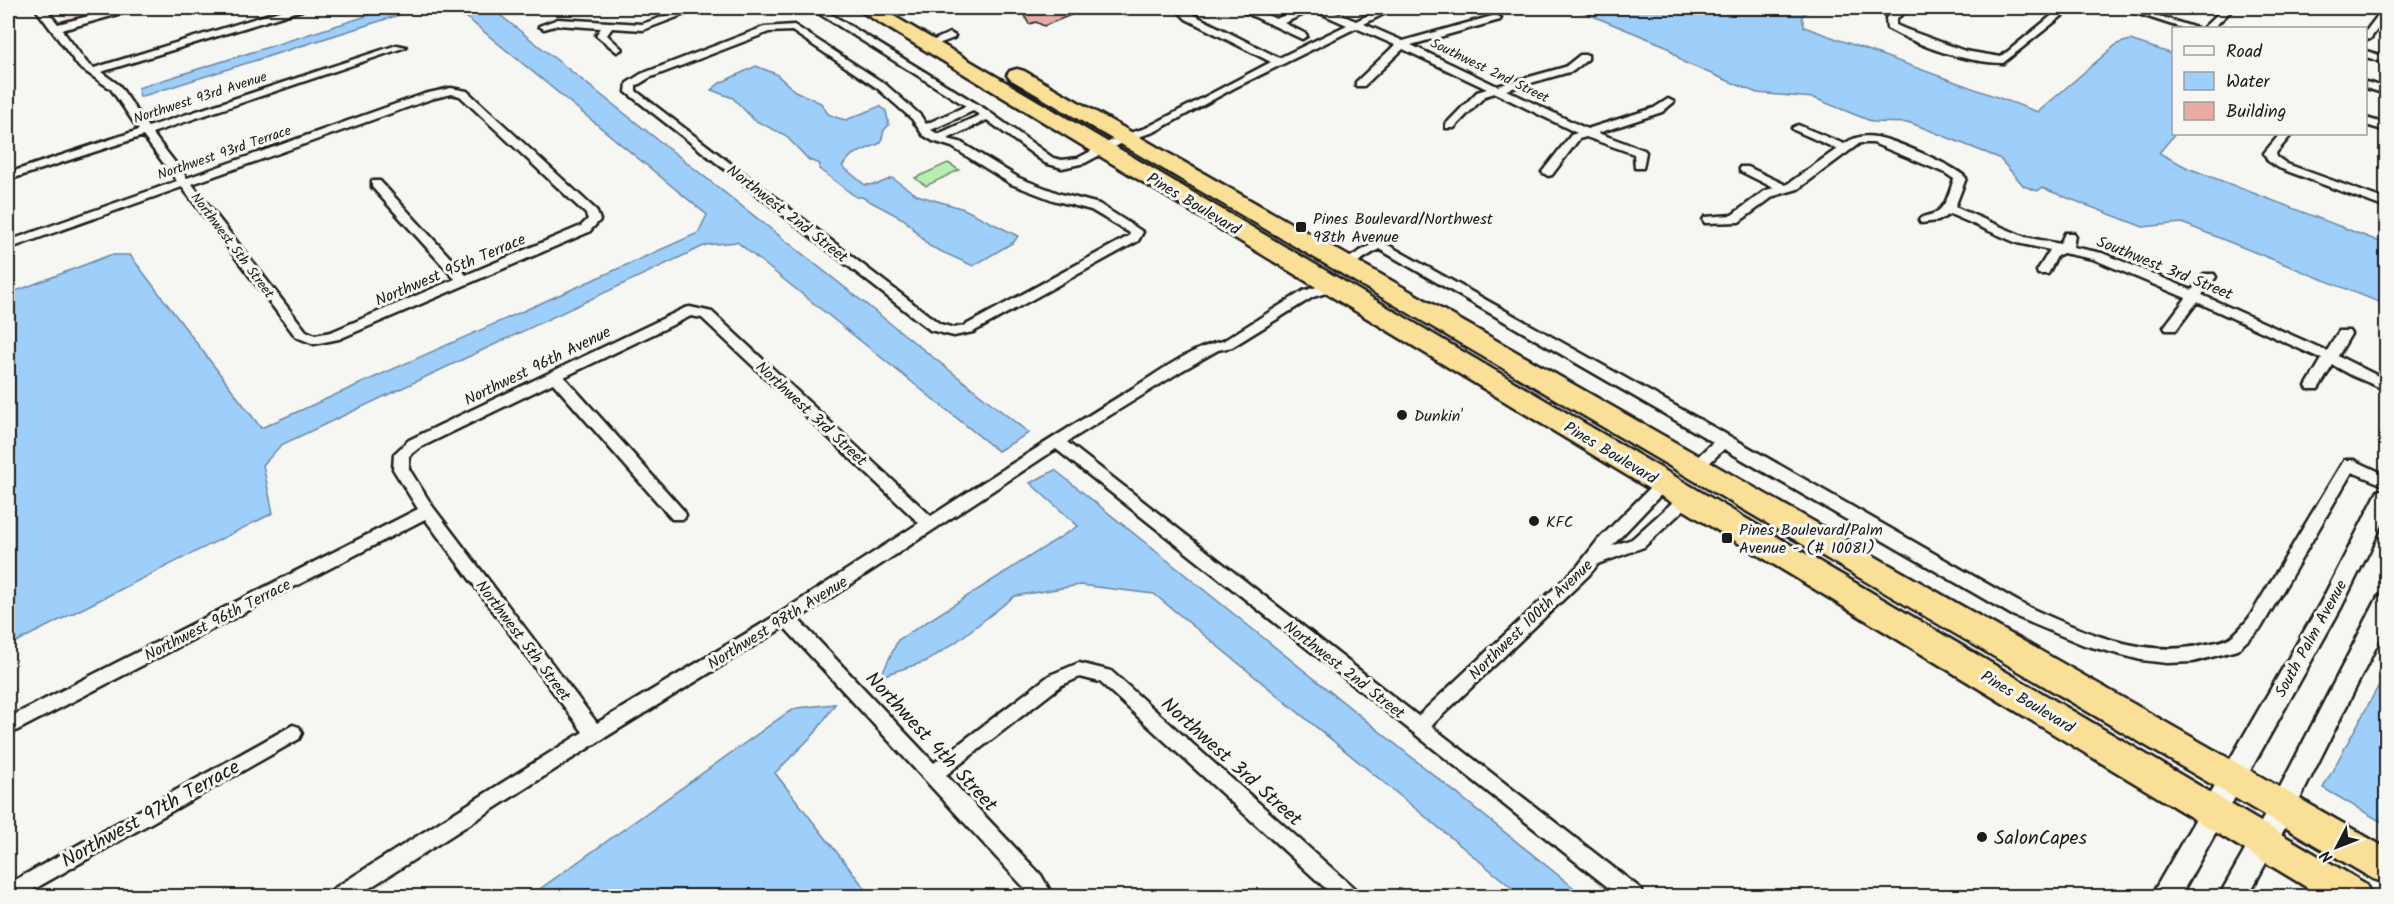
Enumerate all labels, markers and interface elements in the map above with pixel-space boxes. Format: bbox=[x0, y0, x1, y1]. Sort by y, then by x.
legend bbox=[2172, 27, 2367, 135]
street label: Southwest 2nd Street bbox=[1426, 33, 1553, 109]
text: Road bbox=[2226, 38, 2263, 67]
street label: Northwest 93rd Avenue bbox=[131, 66, 271, 130]
text: Water bbox=[2226, 68, 2271, 97]
text: Building bbox=[2226, 98, 2286, 127]
street label: Northwest 93rd Terrace bbox=[154, 119, 295, 186]
street label: Northwest 2nd Street bbox=[721, 159, 854, 270]
street label: Pines Boulevard bbox=[1142, 166, 1246, 243]
street label: Northwest 5th Street bbox=[185, 188, 280, 304]
place label: Pines Boulevard/Northwest 98th Avenue bbox=[1313, 207, 1494, 250]
marker: Pines Boulevard/Northwest 98th Avenue bbox=[1294, 220, 1308, 234]
street label: Northwest 95th Terrace bbox=[371, 227, 530, 313]
street label: Southwest 3rd Street bbox=[2093, 230, 2237, 307]
street label: Northwest 96th Avenue bbox=[460, 320, 615, 413]
street label: Northwest 3rd Street bbox=[749, 356, 873, 473]
place label: Dunkin' bbox=[1414, 404, 1463, 429]
marker: Dunkin' bbox=[1395, 408, 1409, 422]
street label: Pines Boulevard bbox=[1559, 415, 1663, 492]
place label: KFC bbox=[1546, 510, 1573, 535]
marker: KFC bbox=[1527, 514, 1541, 528]
place label: Pines Boulevard/Palm Avenue - (# 10081) bbox=[1739, 518, 1883, 561]
marker: Pines Boulevard/Palm Avenue - (# 10081) bbox=[1720, 531, 1734, 545]
street label: Northwest 100th Avenue bbox=[1463, 554, 1599, 686]
street label: Northwest 98th Avenue bbox=[703, 570, 853, 677]
street label: Northwest 96th Terrace bbox=[140, 573, 295, 668]
street label: Northwest 5th Street bbox=[469, 575, 577, 707]
street label: South Palm Avenue bbox=[2269, 575, 2354, 702]
street label: Northwest 2nd Street bbox=[1278, 615, 1411, 726]
street label: Pines Boulevard bbox=[1976, 664, 2080, 741]
street label: Northwest 4th Street bbox=[857, 665, 1005, 820]
street label: Northwest 3rd Street bbox=[1153, 690, 1309, 835]
street label: Northwest 97th Terrace bbox=[56, 752, 246, 877]
north arrow bbox=[2307, 817, 2367, 877]
place label: SalonCapes bbox=[1994, 823, 2088, 855]
marker: SalonCapes bbox=[1975, 830, 1989, 844]
text: N bbox=[2314, 844, 2340, 868]

